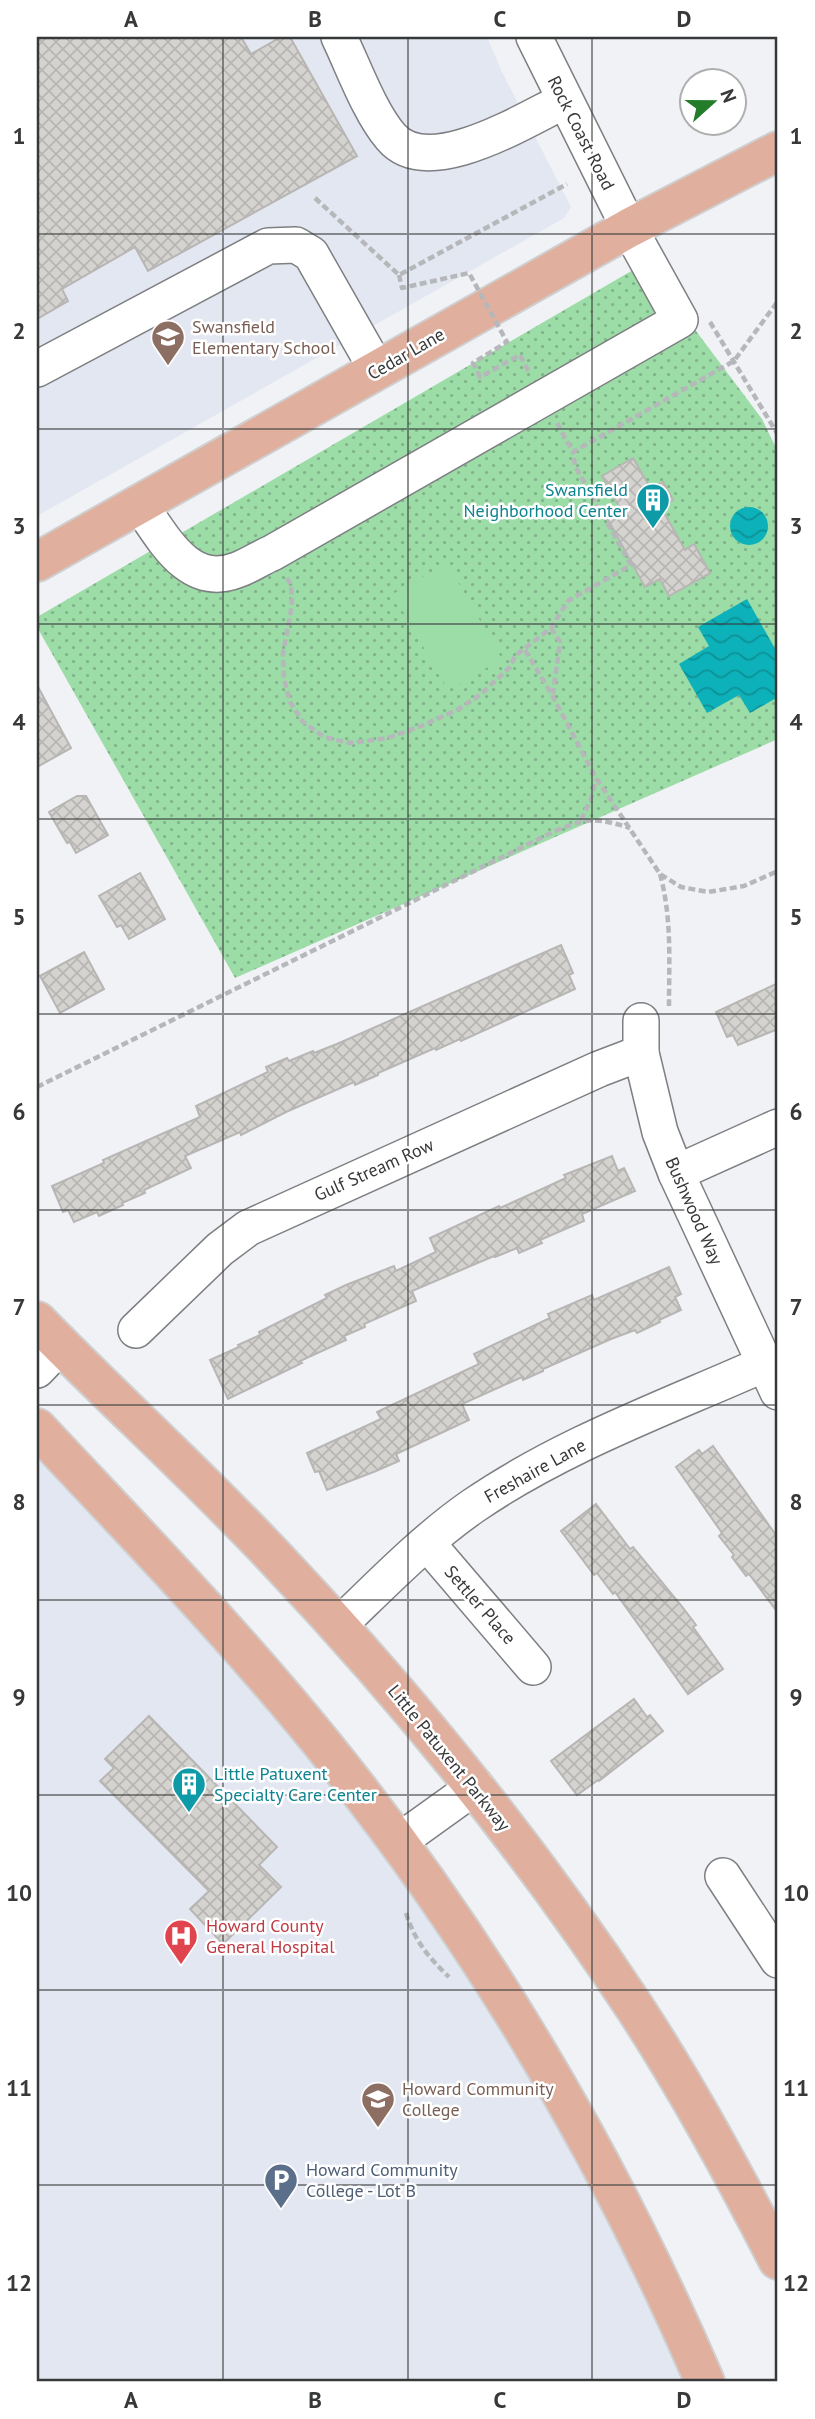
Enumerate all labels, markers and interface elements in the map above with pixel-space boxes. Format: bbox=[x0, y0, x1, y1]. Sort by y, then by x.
text: A bbox=[124, 4, 138, 33]
text: B bbox=[308, 4, 322, 33]
text: C bbox=[494, 4, 507, 33]
text: D bbox=[677, 4, 691, 33]
north arrow bbox=[678, 66, 748, 136]
street label: Rock Coast Road bbox=[543, 72, 620, 194]
text: N bbox=[715, 86, 742, 106]
text: 1 bbox=[12, 121, 26, 150]
text: 1 bbox=[789, 121, 803, 150]
place label: Swansfield Elementary School bbox=[192, 315, 336, 359]
text: 2 bbox=[12, 316, 26, 345]
text: 2 bbox=[789, 316, 803, 345]
school or university icon: Swansfield Elementary School bbox=[149, 318, 187, 367]
street label: Cedar Lane bbox=[363, 322, 448, 385]
place label: Swansfield Neighborhood Center bbox=[463, 478, 628, 522]
building icon: Swansfield Neighborhood Center bbox=[634, 481, 672, 530]
text: 3 bbox=[12, 511, 26, 540]
text: 3 bbox=[789, 511, 803, 540]
text: 4 bbox=[12, 707, 26, 736]
text: 4 bbox=[789, 707, 803, 736]
text: 5 bbox=[12, 902, 26, 931]
text: 5 bbox=[789, 902, 803, 931]
text: 6 bbox=[12, 1097, 26, 1126]
text: 6 bbox=[789, 1097, 803, 1126]
street label: Gulf Stream Row bbox=[311, 1133, 438, 1206]
street label: Bushwood Way bbox=[660, 1153, 729, 1269]
text: 7 bbox=[12, 1292, 26, 1321]
text: 7 bbox=[789, 1292, 803, 1321]
street label: Freshaire Lane bbox=[480, 1433, 590, 1508]
text: 8 bbox=[12, 1487, 26, 1516]
text: 8 bbox=[789, 1487, 803, 1516]
street label: Settler Place bbox=[440, 1560, 521, 1649]
street label: Little Patuxent Parkway bbox=[383, 1680, 516, 1836]
text: 9 bbox=[12, 1682, 26, 1711]
text: 9 bbox=[789, 1682, 803, 1711]
place label: Little Patuxent Specialty Care Center bbox=[214, 1762, 377, 1806]
building icon: Little Patuxent Specialty Care Center bbox=[170, 1765, 208, 1814]
text: 10 bbox=[6, 1878, 32, 1907]
text: 10 bbox=[783, 1878, 809, 1907]
place label: Howard County General Hospital bbox=[206, 1914, 335, 1958]
hospital icon: Howard County General Hospital bbox=[162, 1917, 200, 1966]
text: 11 bbox=[6, 2073, 32, 2102]
text: 11 bbox=[783, 2073, 809, 2102]
place label: Howard Community College bbox=[402, 2077, 554, 2121]
school or university icon: Howard Community College bbox=[359, 2080, 397, 2129]
place label: Howard Community College - Lot B bbox=[306, 2158, 458, 2202]
parking icon: Howard Community College - Lot B bbox=[262, 2161, 300, 2210]
text: 12 bbox=[6, 2268, 32, 2297]
text: 12 bbox=[783, 2268, 809, 2297]
text: A bbox=[124, 2385, 138, 2414]
text: B bbox=[308, 2385, 322, 2414]
text: C bbox=[494, 2385, 507, 2414]
text: D bbox=[677, 2385, 691, 2414]

